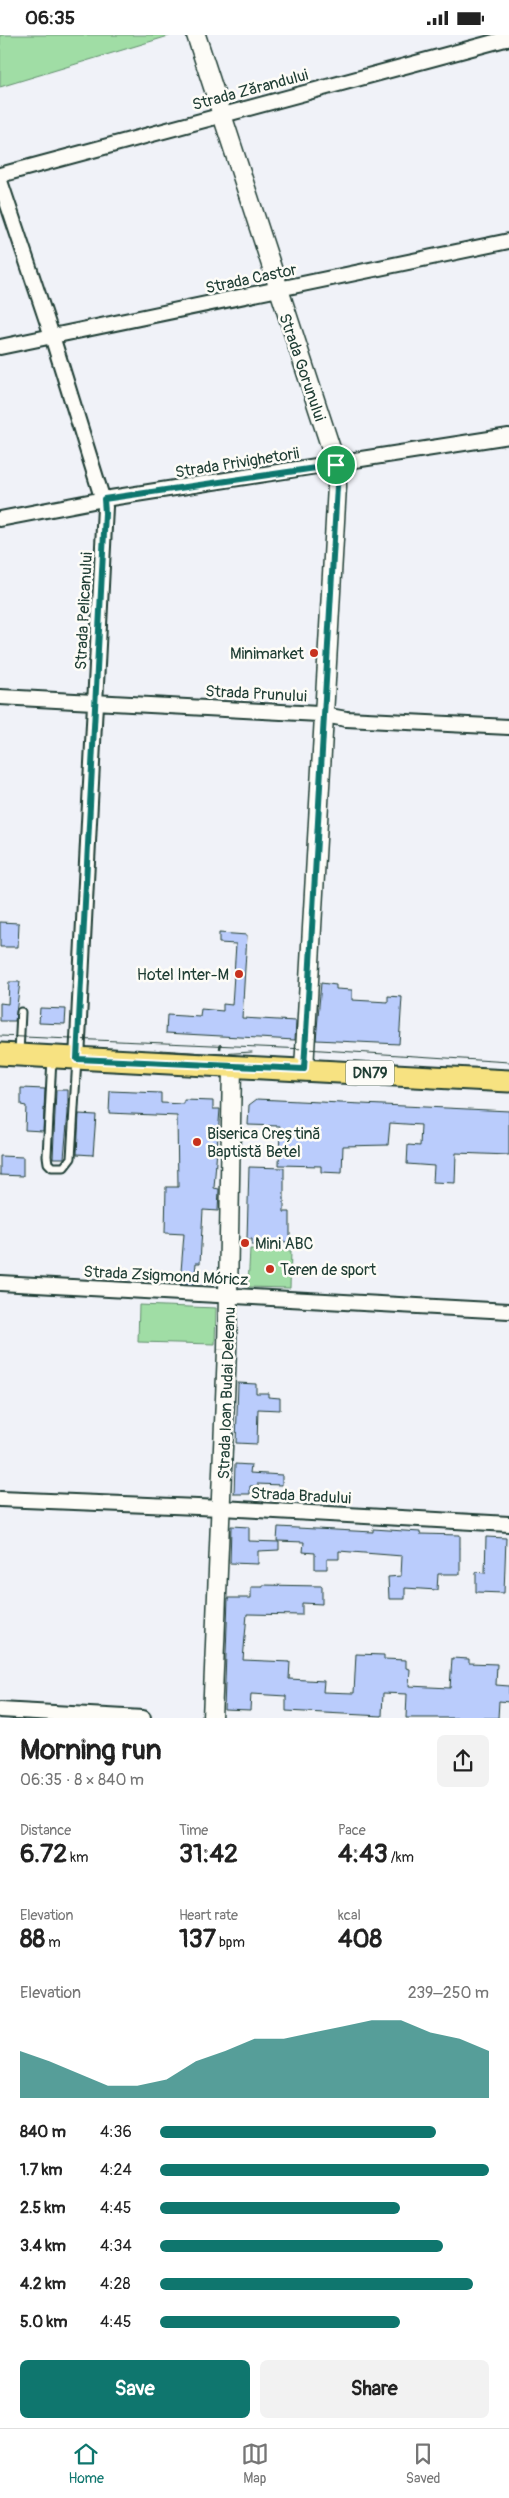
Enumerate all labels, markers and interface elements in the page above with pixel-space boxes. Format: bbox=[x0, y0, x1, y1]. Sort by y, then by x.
text: 06:35 bbox=[25, 6, 75, 30]
street label: Strada Zărandului bbox=[190, 65, 311, 115]
street label: Strada Castor bbox=[204, 259, 299, 298]
street label: Strada Gorunului bbox=[274, 311, 330, 424]
street label: Strada Privighetorii bbox=[174, 443, 301, 483]
pin bbox=[315, 444, 357, 486]
icon: arrive bbox=[322, 451, 350, 479]
street label: Strada Pelicanului bbox=[71, 551, 97, 670]
place label: Minimarket bbox=[230, 644, 305, 664]
marker: Minimarket bbox=[308, 647, 320, 659]
street label: Strada Prunului bbox=[205, 681, 307, 707]
place label: Hotel Inter-M bbox=[137, 965, 229, 985]
marker: Hotel Inter-M bbox=[233, 968, 245, 980]
road number: DN79 bbox=[346, 1061, 394, 1085]
place label: Biserica Creștină Baptistă Betel bbox=[207, 1124, 321, 1162]
marker: Biserica Creștină Baptistă Betel bbox=[191, 1136, 203, 1148]
place label: Mini ABC bbox=[255, 1234, 314, 1254]
marker: Mini ABC bbox=[239, 1237, 251, 1249]
place label: Teren de sport bbox=[280, 1260, 377, 1280]
street label: Strada Zsigmond Móricz bbox=[83, 1262, 249, 1290]
marker: Teren de sport bbox=[264, 1263, 276, 1275]
street label: Strada Ioan Budai Deleanu bbox=[214, 1306, 240, 1480]
street label: Strada Bradului bbox=[250, 1483, 352, 1509]
text: Morning run bbox=[20, 1733, 162, 1768]
button: share bbox=[437, 1735, 489, 1787]
text: 06:35 · 8 × 840 m bbox=[20, 1770, 144, 1790]
text: Distance bbox=[20, 1822, 71, 1839]
text: Time bbox=[179, 1822, 208, 1839]
text: Pace bbox=[338, 1822, 366, 1839]
text: 6.72 bbox=[20, 1839, 67, 1870]
text: 31:42 bbox=[179, 1839, 238, 1870]
text: 4:43 bbox=[338, 1839, 388, 1870]
text: km bbox=[67, 1849, 89, 1866]
text: /km bbox=[388, 1849, 414, 1866]
text: Elevation bbox=[20, 1907, 73, 1924]
text: Heart rate bbox=[179, 1907, 238, 1924]
text: kcal bbox=[338, 1907, 361, 1924]
text: 88 bbox=[20, 1924, 45, 1955]
text: 137 bbox=[179, 1924, 216, 1955]
text: 408 bbox=[338, 1924, 382, 1955]
text: m bbox=[45, 1934, 61, 1951]
text: bpm bbox=[216, 1934, 245, 1951]
text: Elevation bbox=[20, 1983, 81, 2003]
text: 239–250 m bbox=[408, 1983, 489, 2003]
text: 840 m bbox=[20, 2122, 66, 2142]
text: 4:36 bbox=[100, 2122, 132, 2142]
text: 1.7 km bbox=[20, 2160, 63, 2180]
text: 4:24 bbox=[100, 2160, 132, 2180]
text: 2.5 km bbox=[20, 2198, 65, 2218]
text: 4:45 bbox=[100, 2198, 132, 2218]
text: 3.4 km bbox=[20, 2236, 66, 2256]
text: 4:34 bbox=[100, 2236, 132, 2256]
text: 4.2 km bbox=[20, 2274, 66, 2294]
text: 4:28 bbox=[100, 2274, 131, 2294]
text: 5.0 km bbox=[20, 2312, 67, 2332]
text: 4:45 bbox=[100, 2312, 132, 2332]
button: Save bbox=[20, 2360, 250, 2418]
button: Share bbox=[260, 2360, 489, 2418]
tab: Home bbox=[68, 2440, 104, 2487]
tab: Map bbox=[241, 2440, 269, 2487]
tab: Saved bbox=[406, 2440, 440, 2487]

